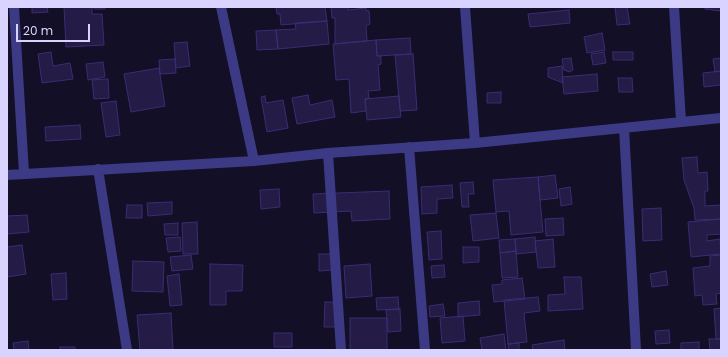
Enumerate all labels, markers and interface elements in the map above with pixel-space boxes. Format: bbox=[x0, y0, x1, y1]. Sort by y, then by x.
scale bar bbox=[18, 16, 92, 42]
text: 20 m bbox=[23, 22, 53, 39]

